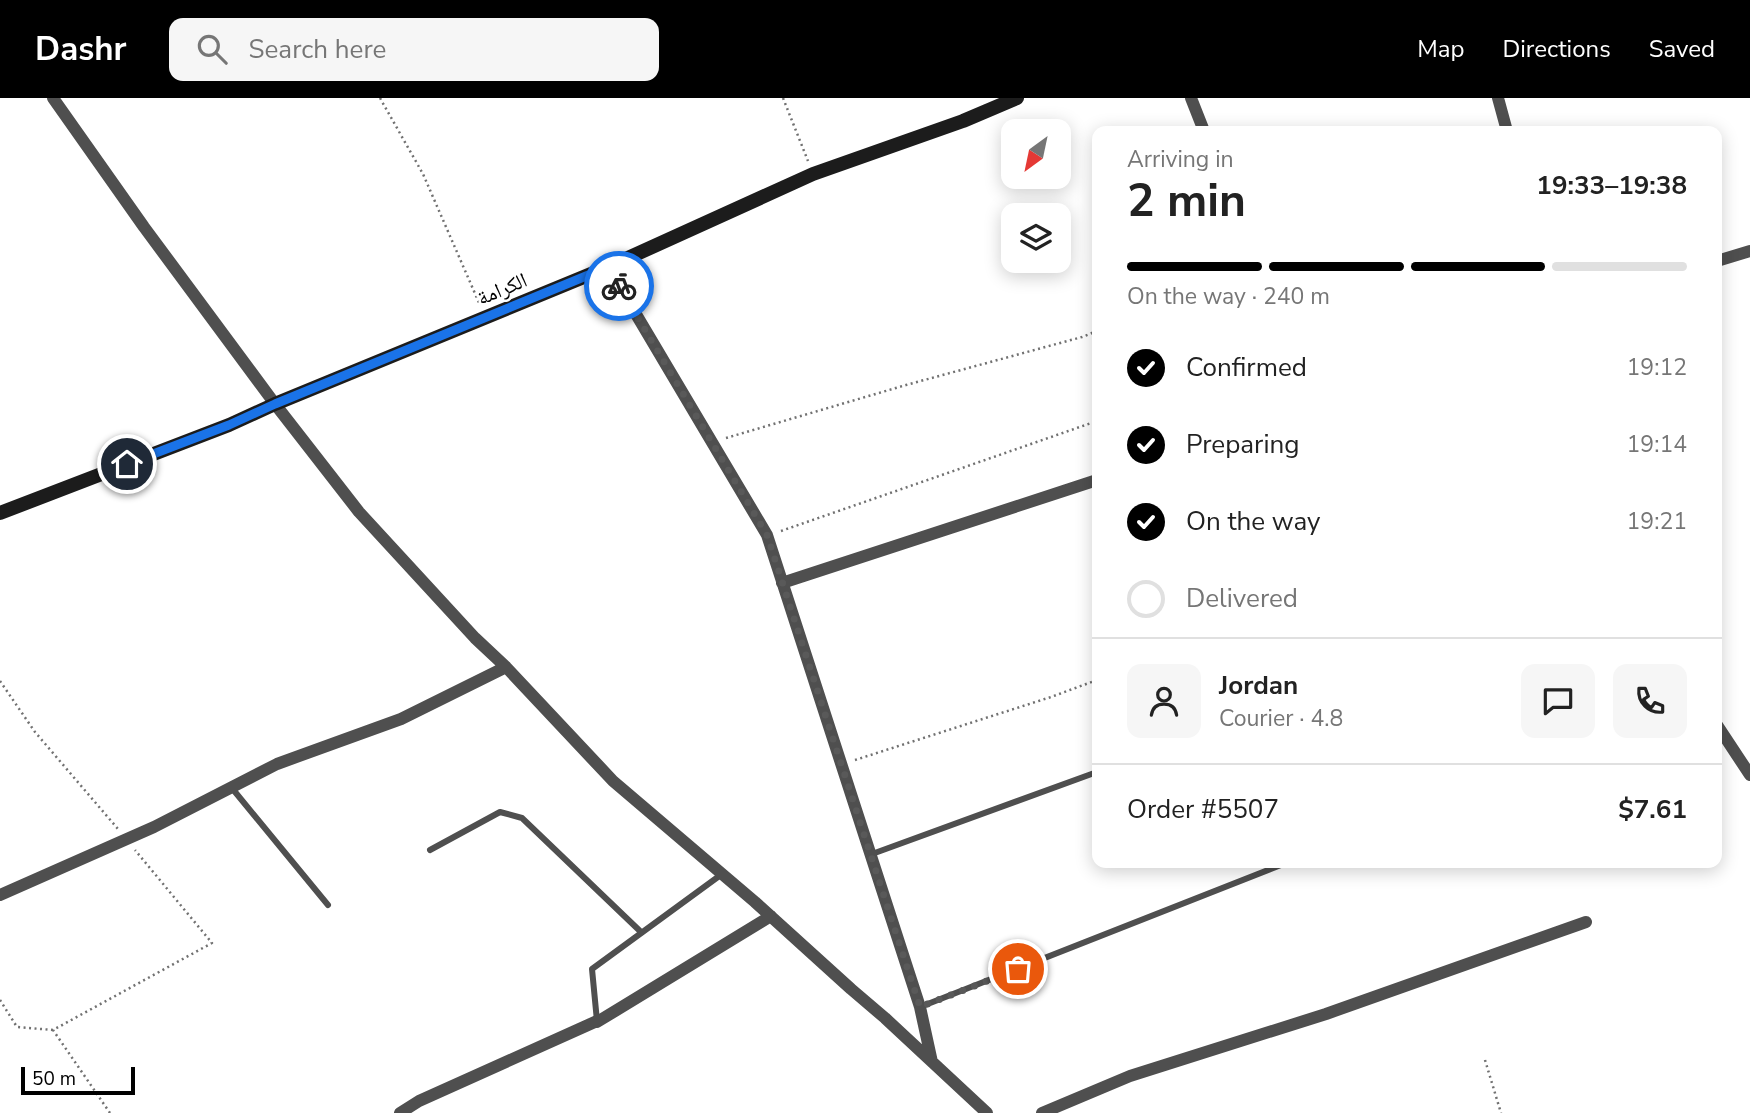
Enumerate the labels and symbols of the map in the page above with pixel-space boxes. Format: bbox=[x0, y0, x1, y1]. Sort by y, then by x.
north arrow bbox=[1001, 119, 1071, 189]
courier bbox=[584, 251, 654, 321]
street label: الكرامة bbox=[473, 266, 531, 312]
pin bbox=[97, 434, 157, 494]
pin bbox=[988, 939, 1048, 999]
scale bar bbox=[21, 1064, 135, 1096]

